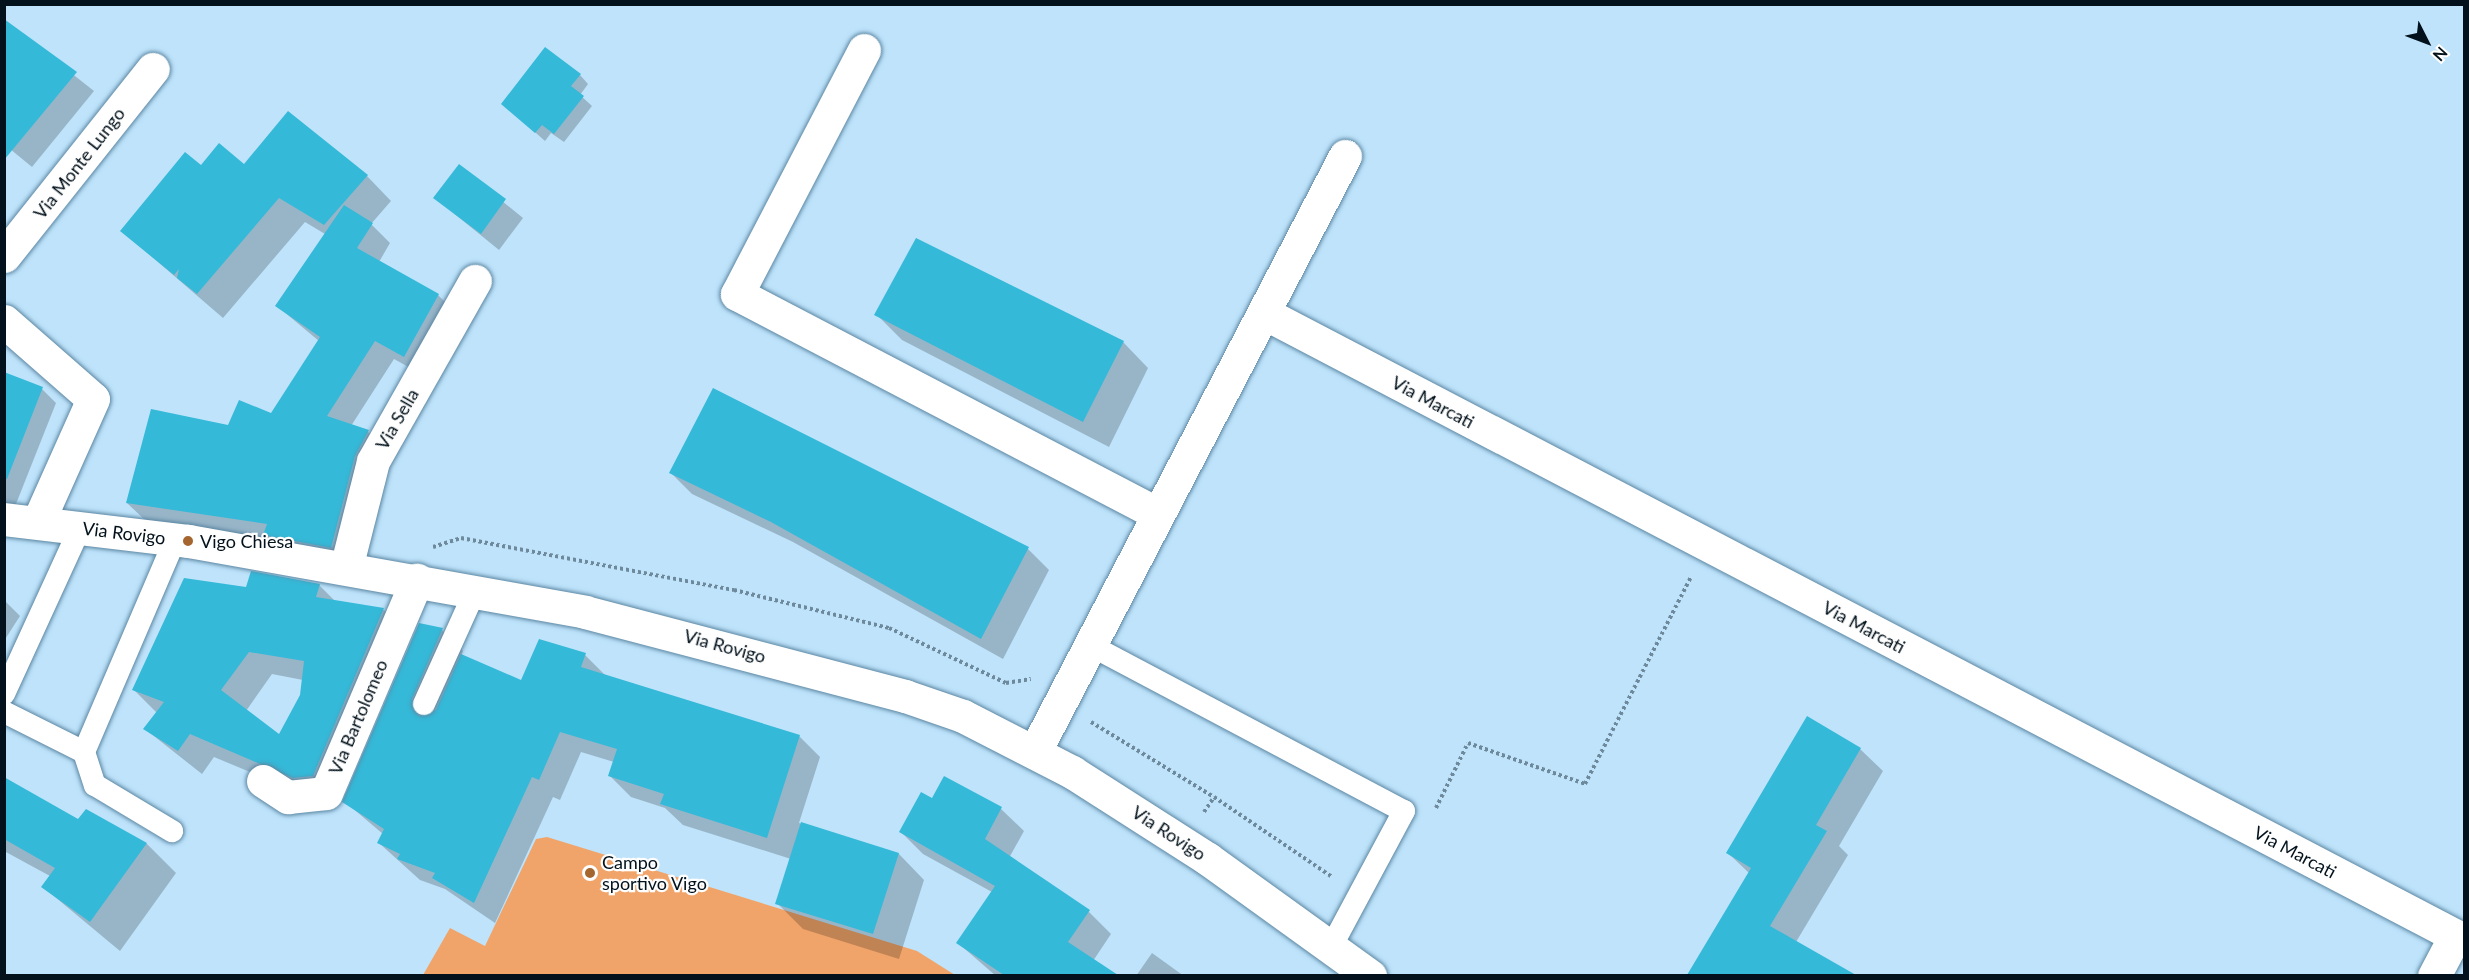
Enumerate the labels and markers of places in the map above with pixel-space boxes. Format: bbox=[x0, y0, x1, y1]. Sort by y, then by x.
place label: Vigo Chiesa bbox=[200, 530, 293, 552]
marker: Vigo Chiesa bbox=[181, 534, 195, 548]
place label: Campo sportivo Vigo bbox=[602, 852, 708, 894]
marker: Campo sportivo Vigo bbox=[583, 866, 597, 880]

